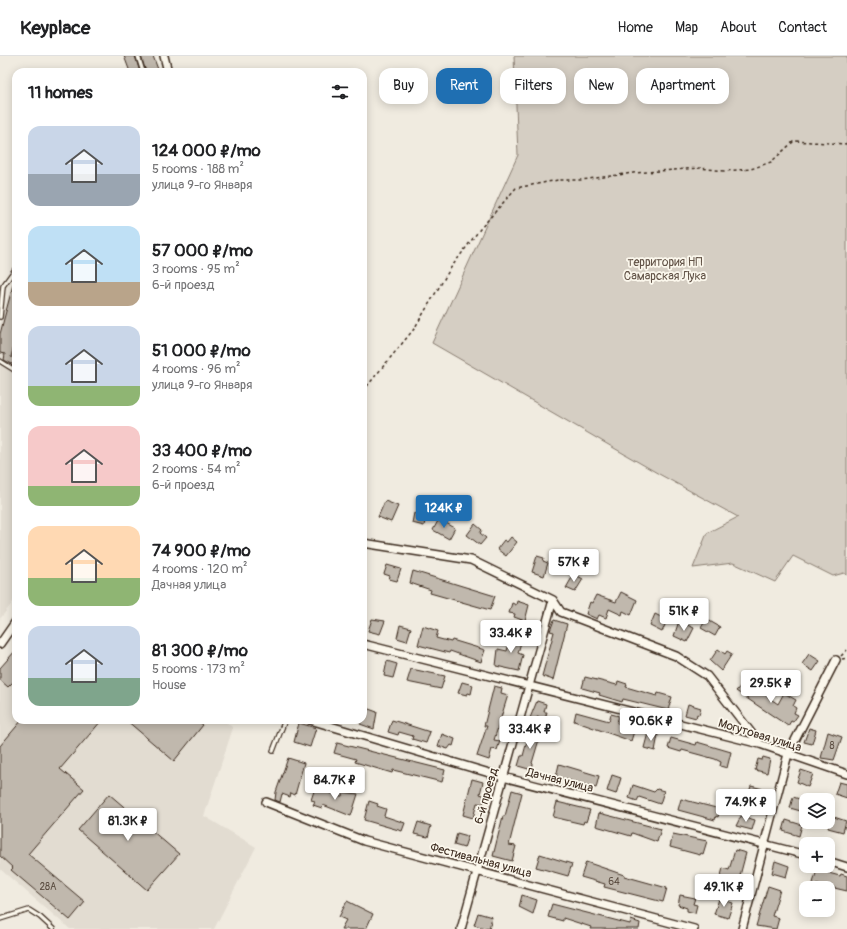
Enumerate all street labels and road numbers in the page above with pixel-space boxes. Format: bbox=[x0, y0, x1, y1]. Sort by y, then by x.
street label: Могутовая улица bbox=[716, 716, 804, 755]
street label: Дачная улица bbox=[524, 765, 595, 796]
street label: 6-й проезд bbox=[471, 766, 502, 826]
street label: Фестивальная улица bbox=[429, 840, 534, 881]

